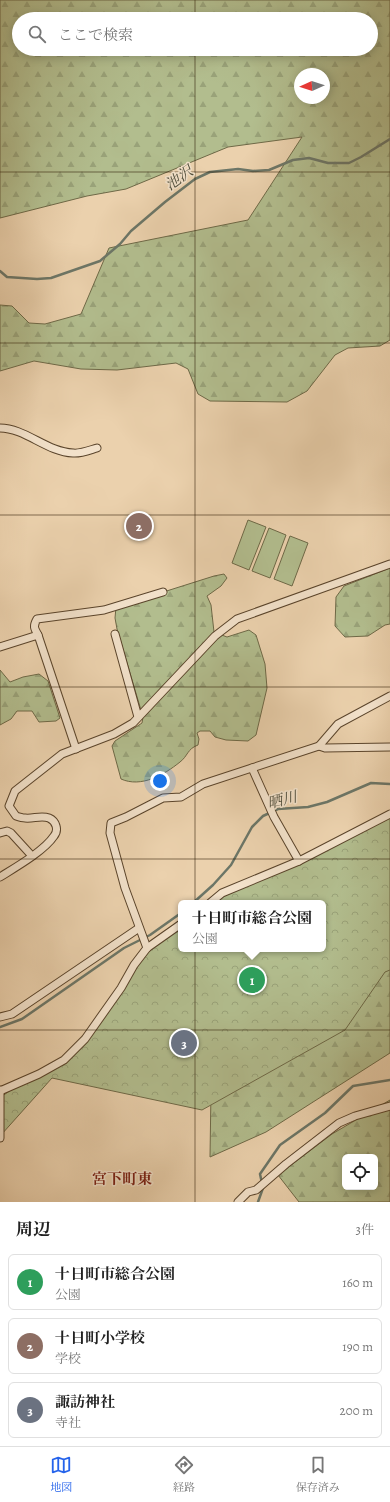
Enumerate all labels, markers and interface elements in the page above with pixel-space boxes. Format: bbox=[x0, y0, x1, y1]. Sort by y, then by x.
search box bbox=[12, 12, 378, 56]
icon: search bbox=[26, 23, 48, 45]
text: ここで検索 bbox=[58, 25, 133, 45]
north arrow bbox=[294, 68, 330, 104]
water label: 池沢 bbox=[161, 160, 199, 195]
pin: 2 bbox=[126, 511, 152, 541]
your location bbox=[150, 771, 170, 791]
water label: 晒川 bbox=[265, 786, 301, 813]
popup bbox=[178, 900, 326, 952]
text: 十日町市総合公園 bbox=[192, 908, 312, 928]
text: 公園 bbox=[192, 930, 218, 947]
pin: 1 bbox=[239, 965, 265, 995]
pin: 3 bbox=[171, 1028, 197, 1058]
map controls bbox=[342, 1154, 378, 1190]
button: locate bbox=[342, 1154, 378, 1190]
district label: 宮下町東 bbox=[92, 1169, 153, 1189]
text: 周辺 bbox=[16, 1218, 50, 1241]
text: 3件 bbox=[356, 1221, 374, 1238]
text: 十日町市総合公園 bbox=[55, 1264, 175, 1284]
text: 1 bbox=[28, 1274, 32, 1291]
text: 160 m bbox=[342, 1274, 373, 1291]
text: 公園 bbox=[55, 1286, 81, 1303]
text: 十日町小学校 bbox=[55, 1328, 145, 1348]
text: 2 bbox=[27, 1338, 33, 1355]
text: 190 m bbox=[342, 1338, 373, 1355]
text: 学校 bbox=[55, 1350, 81, 1367]
text: 諏訪神社 bbox=[55, 1392, 115, 1412]
text: 3 bbox=[27, 1402, 33, 1419]
text: 200 m bbox=[340, 1402, 373, 1419]
text: 寺社 bbox=[55, 1414, 81, 1431]
tab: 地図 bbox=[50, 1454, 72, 1495]
tab: 経路 bbox=[173, 1454, 195, 1495]
tab: 保存済み bbox=[296, 1454, 340, 1495]

